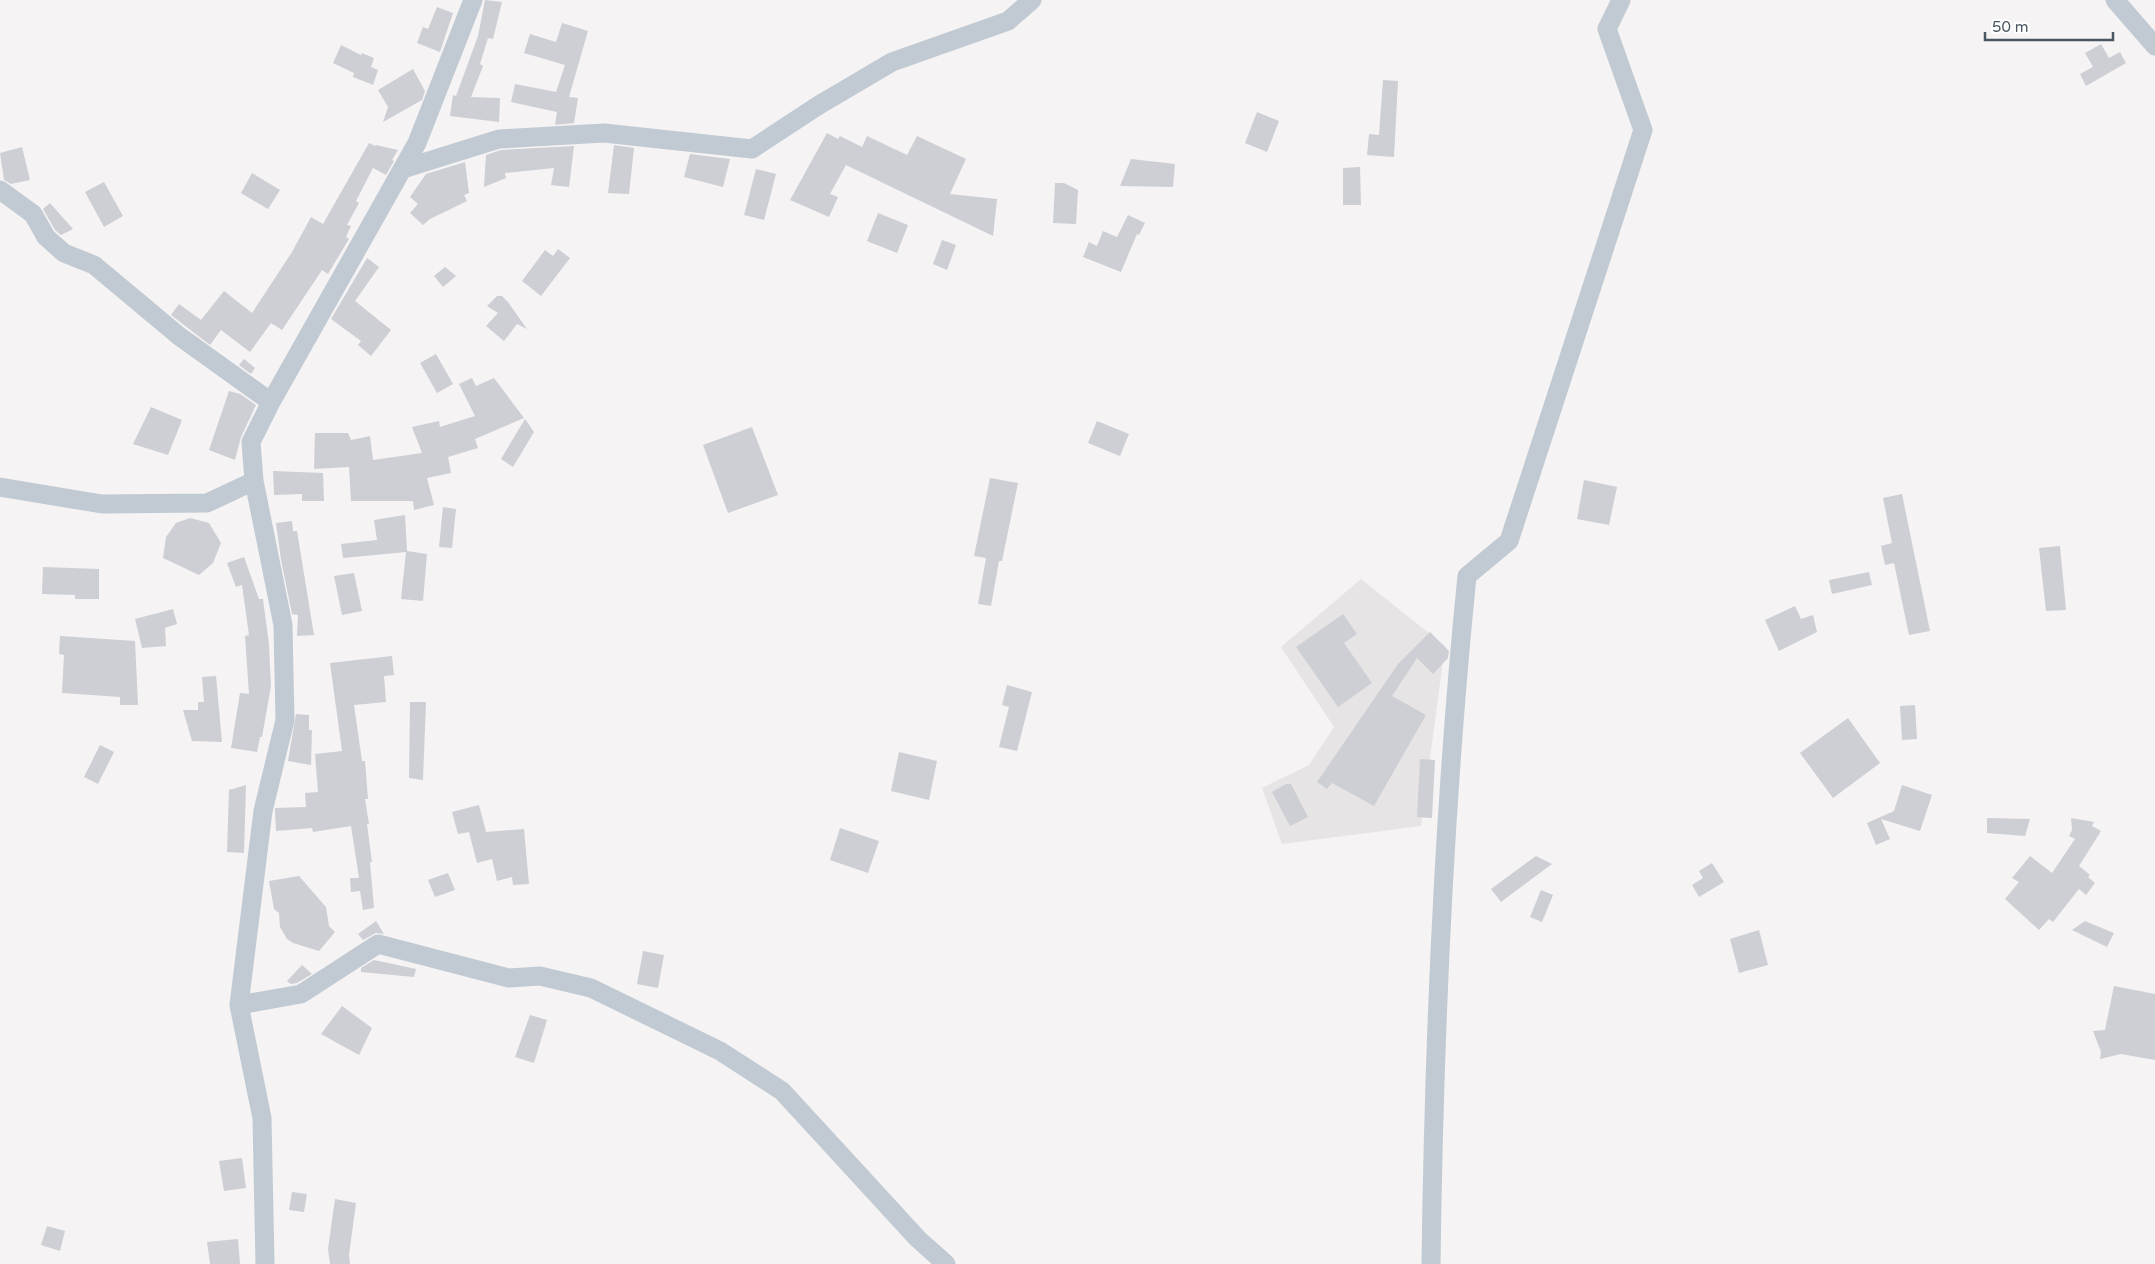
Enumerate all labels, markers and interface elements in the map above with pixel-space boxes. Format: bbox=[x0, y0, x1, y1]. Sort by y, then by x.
scale bar bbox=[1985, 10, 2112, 42]
text: 50 m bbox=[1992, 18, 2029, 36]

